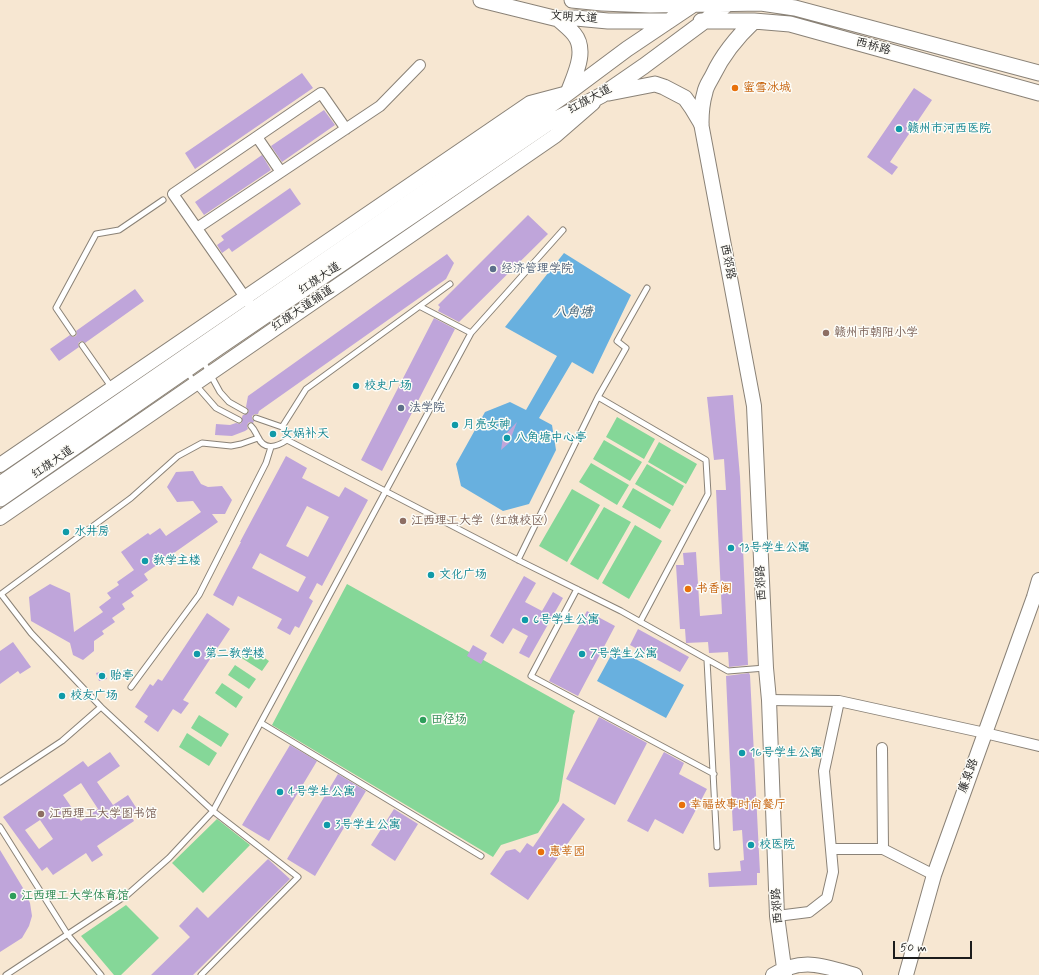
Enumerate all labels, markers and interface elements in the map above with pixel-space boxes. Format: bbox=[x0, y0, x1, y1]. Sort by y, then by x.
street label: 文明大道 bbox=[550, 9, 598, 27]
street label: 西桥路 bbox=[854, 35, 892, 59]
place label: 蜜雪冰城 bbox=[743, 81, 791, 95]
street label: 红旗大道 bbox=[566, 82, 614, 118]
marker: 蜜雪冰城 bbox=[730, 83, 740, 93]
place label: 赣州市河西医院 bbox=[907, 122, 991, 136]
marker: 赣州市河西医院 bbox=[894, 124, 904, 134]
street label: 西郊路 bbox=[716, 243, 738, 281]
street label: 红旗大道 bbox=[296, 260, 344, 298]
place label: 经济管理学院 bbox=[501, 262, 573, 276]
marker: 经济管理学院 bbox=[488, 264, 498, 274]
street label: 红旗大道辅道 bbox=[269, 283, 337, 335]
water label: 八角塘 bbox=[554, 305, 592, 321]
place label: 赣州市朝阳小学 bbox=[834, 326, 918, 340]
marker: 赣州市朝阳小学 bbox=[821, 328, 831, 338]
place label: 校史广场 bbox=[364, 379, 412, 393]
marker: 校史广场 bbox=[351, 381, 361, 391]
place label: 法学院 bbox=[409, 401, 445, 415]
marker: 法学院 bbox=[396, 403, 406, 413]
place label: 月亮女神 bbox=[463, 418, 511, 432]
marker: 月亮女神 bbox=[450, 420, 460, 430]
place label: 女娲补天 bbox=[281, 427, 329, 441]
marker: 女娲补天 bbox=[268, 429, 278, 439]
place label: 八角塘中心亭 bbox=[515, 431, 587, 445]
marker: 八角塘中心亭 bbox=[502, 433, 512, 443]
street label: 红旗大道 bbox=[29, 443, 77, 483]
place label: 江西理工大学（红旗校区） bbox=[411, 514, 555, 528]
marker: 江西理工大学（红旗校区） bbox=[398, 516, 408, 526]
place label: 水井房 bbox=[74, 525, 110, 539]
marker: 水井房 bbox=[61, 527, 71, 537]
place label: 13号学生公寓 bbox=[739, 541, 809, 555]
marker: 13号学生公寓 bbox=[726, 543, 736, 553]
place label: 教学主楼 bbox=[153, 554, 201, 568]
marker: 教学主楼 bbox=[140, 556, 150, 566]
street label: 西郊路 bbox=[754, 565, 770, 601]
place label: 文化广场 bbox=[439, 568, 487, 582]
marker: 文化广场 bbox=[426, 570, 436, 580]
place label: 书香阁 bbox=[696, 582, 732, 596]
marker: 书香阁 bbox=[683, 584, 693, 594]
place label: 6号学生公寓 bbox=[533, 613, 599, 627]
marker: 6号学生公寓 bbox=[520, 615, 530, 625]
place label: 第二教学楼 bbox=[205, 647, 265, 661]
place label: 7号学生公寓 bbox=[590, 647, 657, 661]
marker: 第二教学楼 bbox=[192, 649, 202, 659]
marker: 7号学生公寓 bbox=[577, 649, 587, 659]
place label: 贻亭 bbox=[110, 669, 134, 683]
marker: 贻亭 bbox=[97, 671, 107, 681]
place label: 校友广场 bbox=[70, 689, 118, 703]
marker: 校友广场 bbox=[57, 691, 67, 701]
place label: 田径场 bbox=[431, 713, 467, 727]
marker: 田径场 bbox=[418, 715, 428, 725]
place label: 16号学生公寓 bbox=[750, 746, 822, 760]
marker: 16号学生公寓 bbox=[737, 748, 747, 758]
street label: 廉泉路 bbox=[956, 757, 982, 795]
place label: 4号学生公寓 bbox=[288, 785, 355, 799]
marker: 4号学生公寓 bbox=[275, 787, 285, 797]
place label: 幸福故事时尚餐厅 bbox=[690, 798, 786, 812]
marker: 幸福故事时尚餐厅 bbox=[677, 800, 687, 810]
place label: 江西理工大学图书馆 bbox=[49, 807, 157, 821]
marker: 江西理工大学图书馆 bbox=[36, 809, 46, 819]
place label: 3号学生公寓 bbox=[335, 818, 400, 832]
marker: 3号学生公寓 bbox=[322, 820, 332, 830]
place label: 校医院 bbox=[759, 838, 795, 852]
marker: 校医院 bbox=[746, 840, 756, 850]
place label: 惠莘园 bbox=[549, 845, 585, 859]
marker: 惠莘园 bbox=[536, 847, 546, 857]
street label: 西郊路 bbox=[770, 888, 786, 924]
place label: 江西理工大学体育馆 bbox=[21, 889, 129, 903]
marker: 江西理工大学体育馆 bbox=[8, 891, 18, 901]
scale bar bbox=[895, 933, 974, 959]
text: 50 m bbox=[900, 940, 927, 956]

